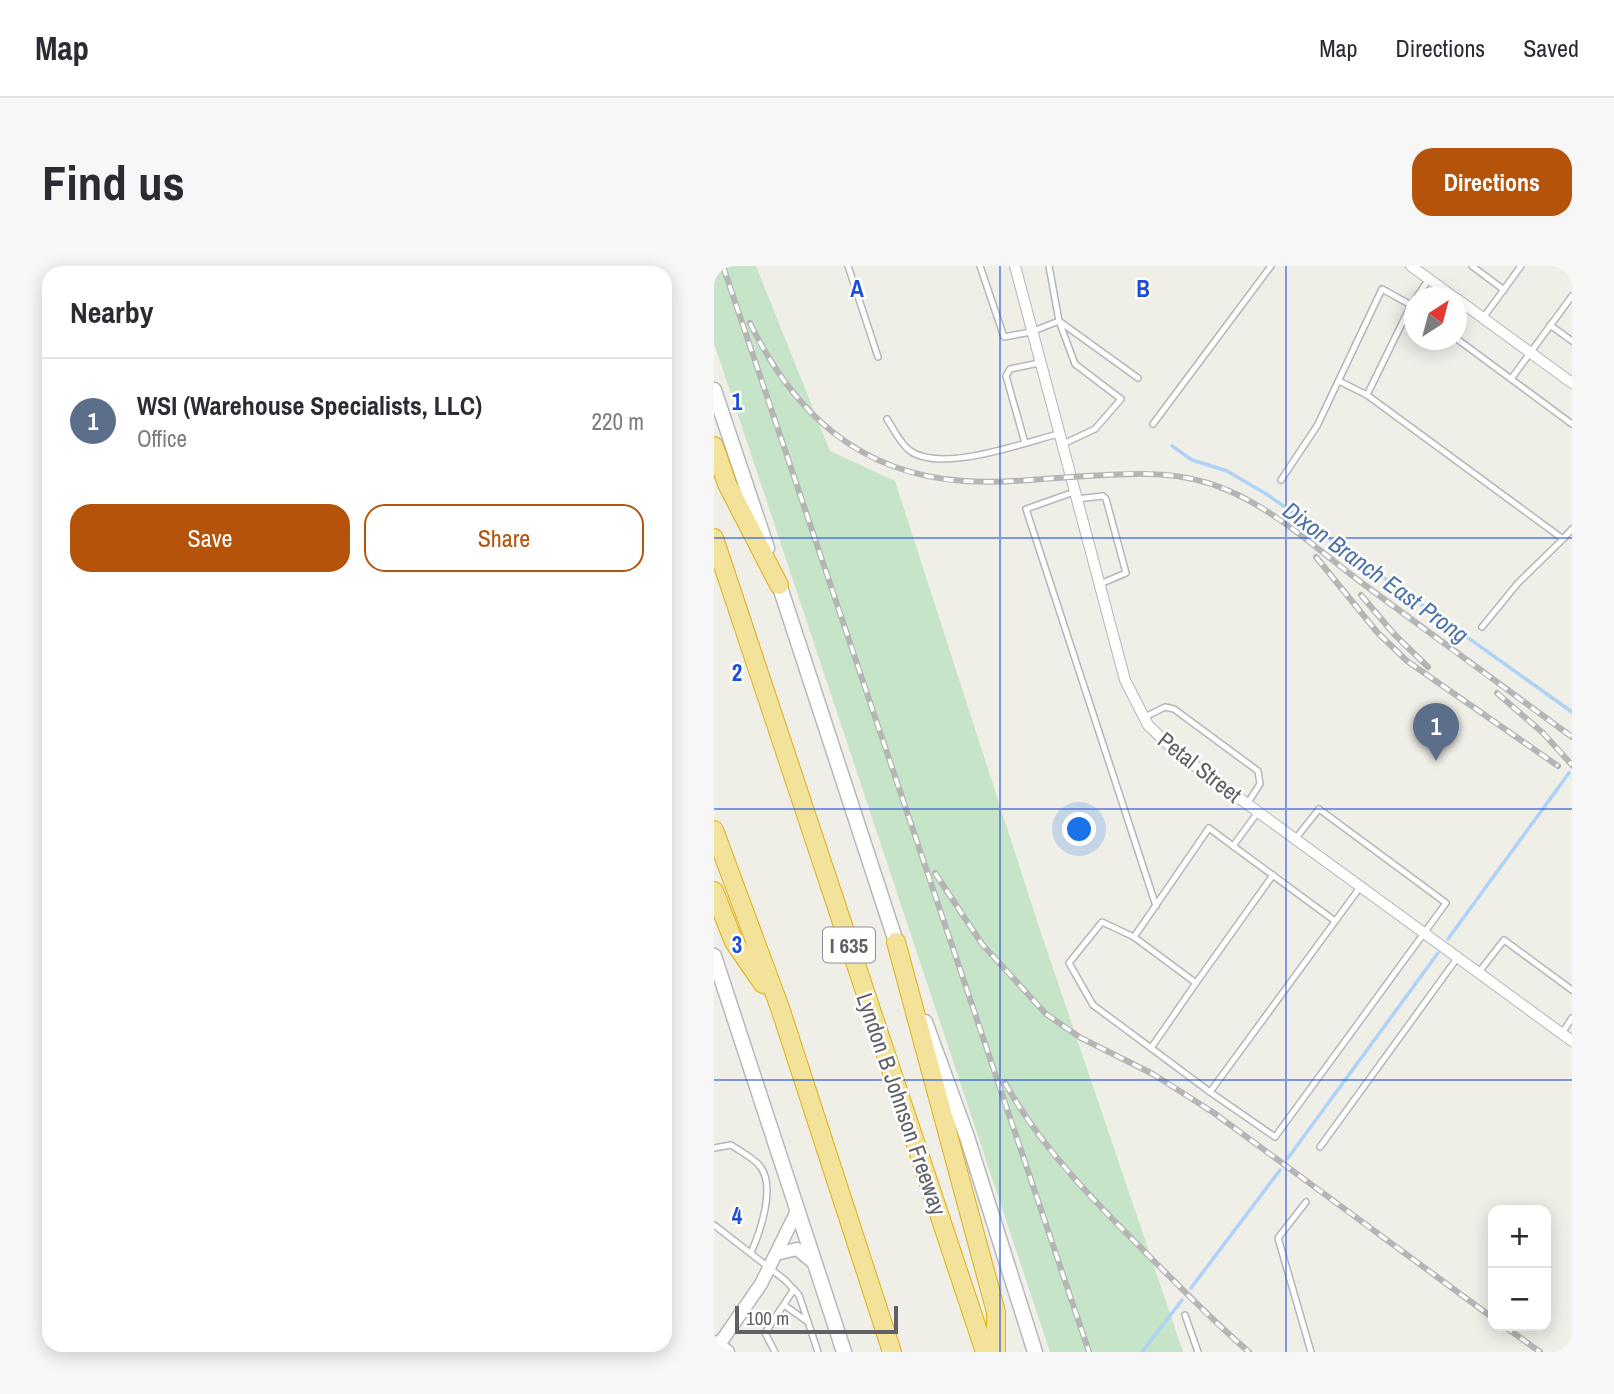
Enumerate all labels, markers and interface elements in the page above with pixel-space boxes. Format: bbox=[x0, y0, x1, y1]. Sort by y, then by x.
text: Map bbox=[35, 26, 89, 70]
text: Map bbox=[1319, 32, 1357, 64]
text: Directions bbox=[1395, 32, 1485, 64]
text: Saved bbox=[1523, 32, 1579, 64]
button: Directions bbox=[1412, 148, 1572, 216]
text: Find us bbox=[42, 149, 185, 215]
text: A bbox=[850, 273, 864, 304]
text: B bbox=[1136, 273, 1150, 304]
north arrow bbox=[1404, 287, 1467, 350]
text: Nearby bbox=[70, 292, 153, 332]
text: 1 bbox=[732, 386, 743, 417]
text: WSI (Warehouse Specialists, LLC) bbox=[137, 388, 482, 423]
text: 1 bbox=[88, 406, 98, 437]
text: 220 m bbox=[592, 406, 644, 437]
text: Office bbox=[137, 423, 187, 454]
water label: Dixon Branch East Prong bbox=[1277, 494, 1475, 650]
button: Save bbox=[70, 504, 350, 572]
button: Share bbox=[364, 504, 644, 572]
text: 2 bbox=[732, 657, 742, 688]
pin: 1 bbox=[1413, 703, 1459, 761]
street label: Petal Street bbox=[1152, 724, 1248, 810]
your location bbox=[1062, 812, 1096, 846]
road number: I 635 bbox=[823, 928, 875, 962]
text: 3 bbox=[732, 929, 742, 960]
street label: Lyndon B Johnson Freeway bbox=[849, 989, 955, 1220]
text: 4 bbox=[732, 1200, 743, 1231]
map controls bbox=[1488, 1205, 1551, 1331]
button: + bbox=[1488, 1205, 1551, 1268]
button: − bbox=[1488, 1268, 1551, 1331]
scale bar bbox=[735, 1303, 898, 1335]
text: 100 m bbox=[746, 1305, 789, 1331]

